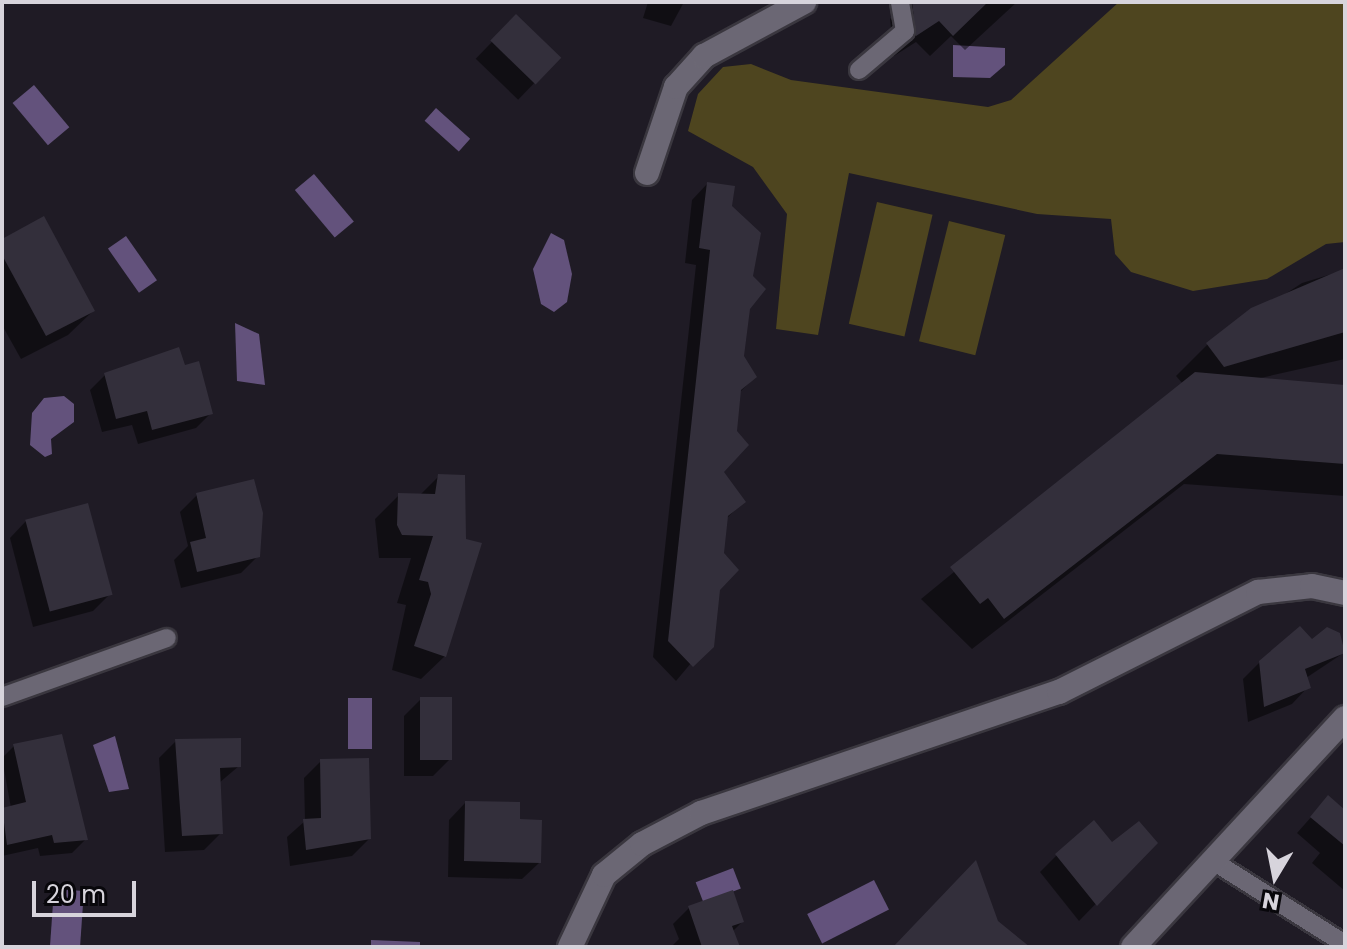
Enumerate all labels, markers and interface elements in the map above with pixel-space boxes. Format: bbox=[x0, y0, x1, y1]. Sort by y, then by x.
north arrow bbox=[1235, 837, 1315, 917]
scale bar bbox=[36, 865, 140, 915]
text: 20 m bbox=[46, 878, 106, 911]
text: N bbox=[1260, 884, 1282, 918]

